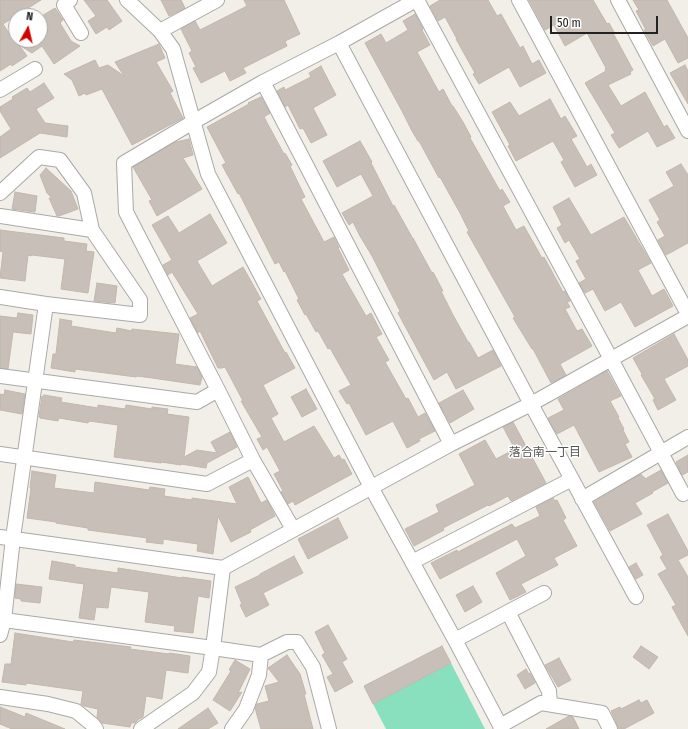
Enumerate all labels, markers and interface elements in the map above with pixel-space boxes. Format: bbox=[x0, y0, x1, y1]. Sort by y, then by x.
north arrow bbox=[8, 8, 48, 48]
scale bar bbox=[552, 8, 660, 34]
text: N bbox=[25, 10, 34, 24]
text: 50 m bbox=[557, 16, 581, 30]
district label: 落合南一丁目 bbox=[509, 446, 581, 460]

